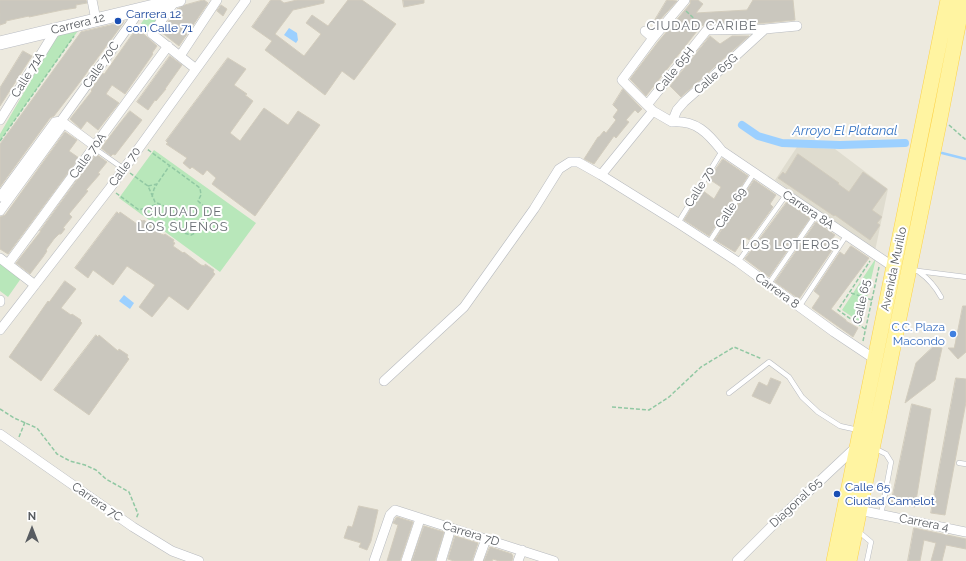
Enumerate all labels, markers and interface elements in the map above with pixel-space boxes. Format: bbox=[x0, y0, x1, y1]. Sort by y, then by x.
place label: Carrera 12 con Calle 71 bbox=[126, 7, 193, 35]
street label: Carrera 12 bbox=[49, 10, 107, 38]
marker: Carrera 12 con Calle 71 bbox=[113, 16, 123, 26]
district label: CIUDAD CARIBE bbox=[646, 18, 758, 34]
street label: Calle 70C bbox=[80, 39, 122, 91]
street label: Calle 65H bbox=[652, 44, 698, 96]
street label: Calle 71A bbox=[8, 50, 48, 100]
street label: Calle 65G bbox=[691, 51, 741, 97]
water label: Arroyo El Platanal bbox=[793, 123, 897, 139]
street label: Calle 70A bbox=[67, 130, 109, 182]
street label: Calle 70 bbox=[106, 145, 144, 189]
street label: Calle 70 bbox=[682, 164, 718, 210]
street label: Calle 69 bbox=[713, 185, 749, 231]
street label: Carrera 8A bbox=[780, 188, 836, 232]
district label: CIUDAD DE LOS SUEÑOS bbox=[137, 204, 229, 235]
street label: Avenida Murillo bbox=[878, 226, 910, 312]
district label: LOS LOTEROS bbox=[742, 237, 840, 253]
street label: Carrera 8 bbox=[752, 270, 802, 312]
street label: Calle 65 bbox=[850, 278, 874, 326]
place label: C.C. Plaza Macondo bbox=[891, 320, 945, 348]
marker: C.C. Plaza Macondo bbox=[948, 329, 958, 339]
street label: Diagonal 65 bbox=[767, 475, 825, 531]
street label: Carrera 7C bbox=[69, 479, 125, 525]
place label: Calle 65 Ciudad Camelot bbox=[845, 480, 935, 508]
marker: Calle 65 Ciudad Camelot bbox=[832, 489, 842, 499]
north arrow bbox=[12, 509, 52, 549]
text: N bbox=[28, 510, 36, 523]
street label: Carrera 4 bbox=[898, 511, 950, 535]
street label: Carrera 7D bbox=[441, 519, 501, 549]

